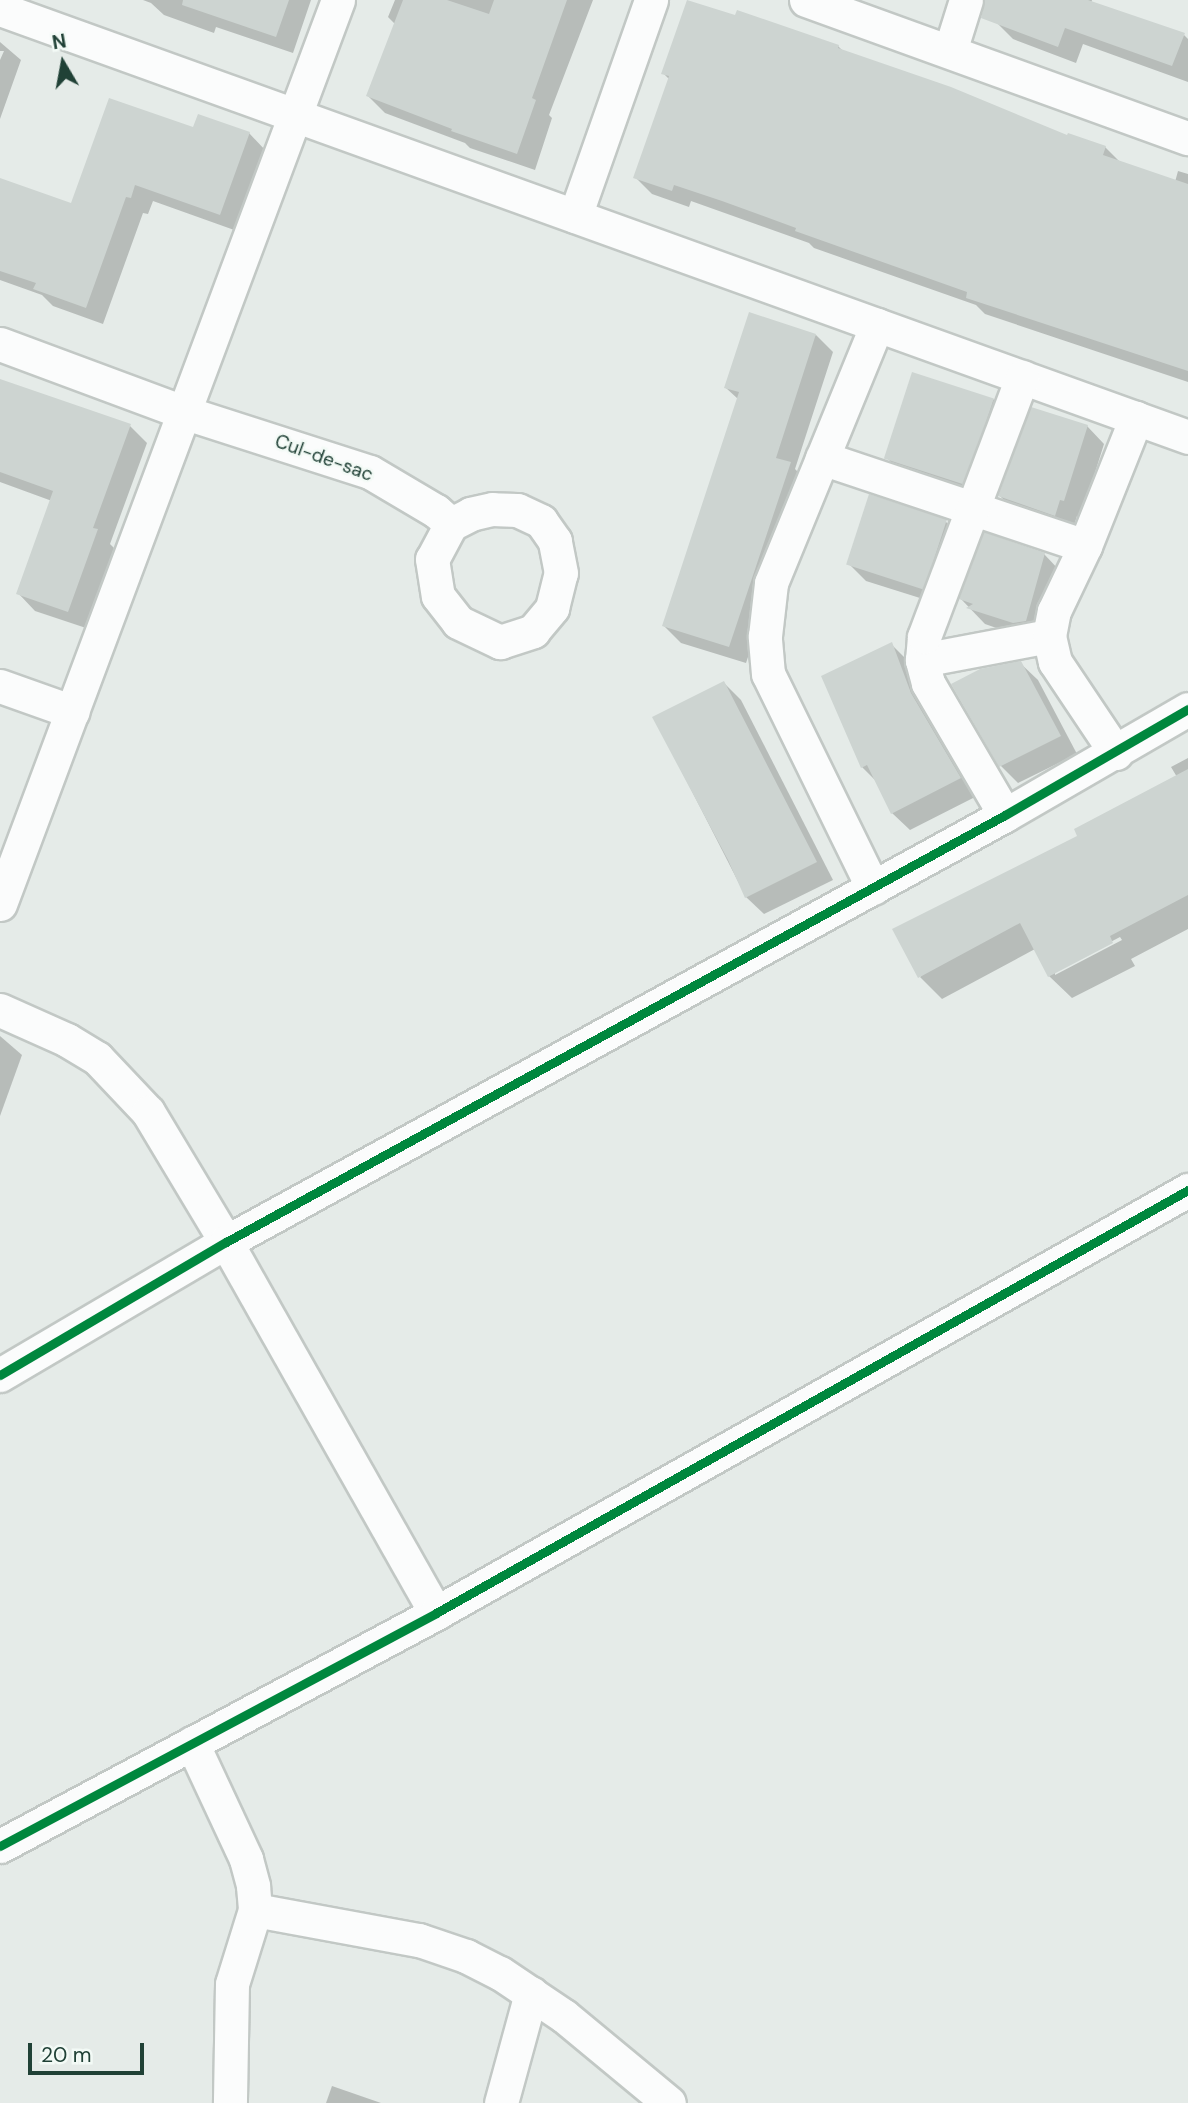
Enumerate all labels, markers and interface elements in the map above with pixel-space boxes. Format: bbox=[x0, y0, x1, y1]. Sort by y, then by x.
north arrow bbox=[28, 28, 98, 98]
text: N bbox=[50, 28, 68, 55]
street label: Cul-de-sac bbox=[272, 430, 376, 486]
scale bar bbox=[32, 2030, 147, 2074]
text: 20 m bbox=[41, 2041, 92, 2069]

